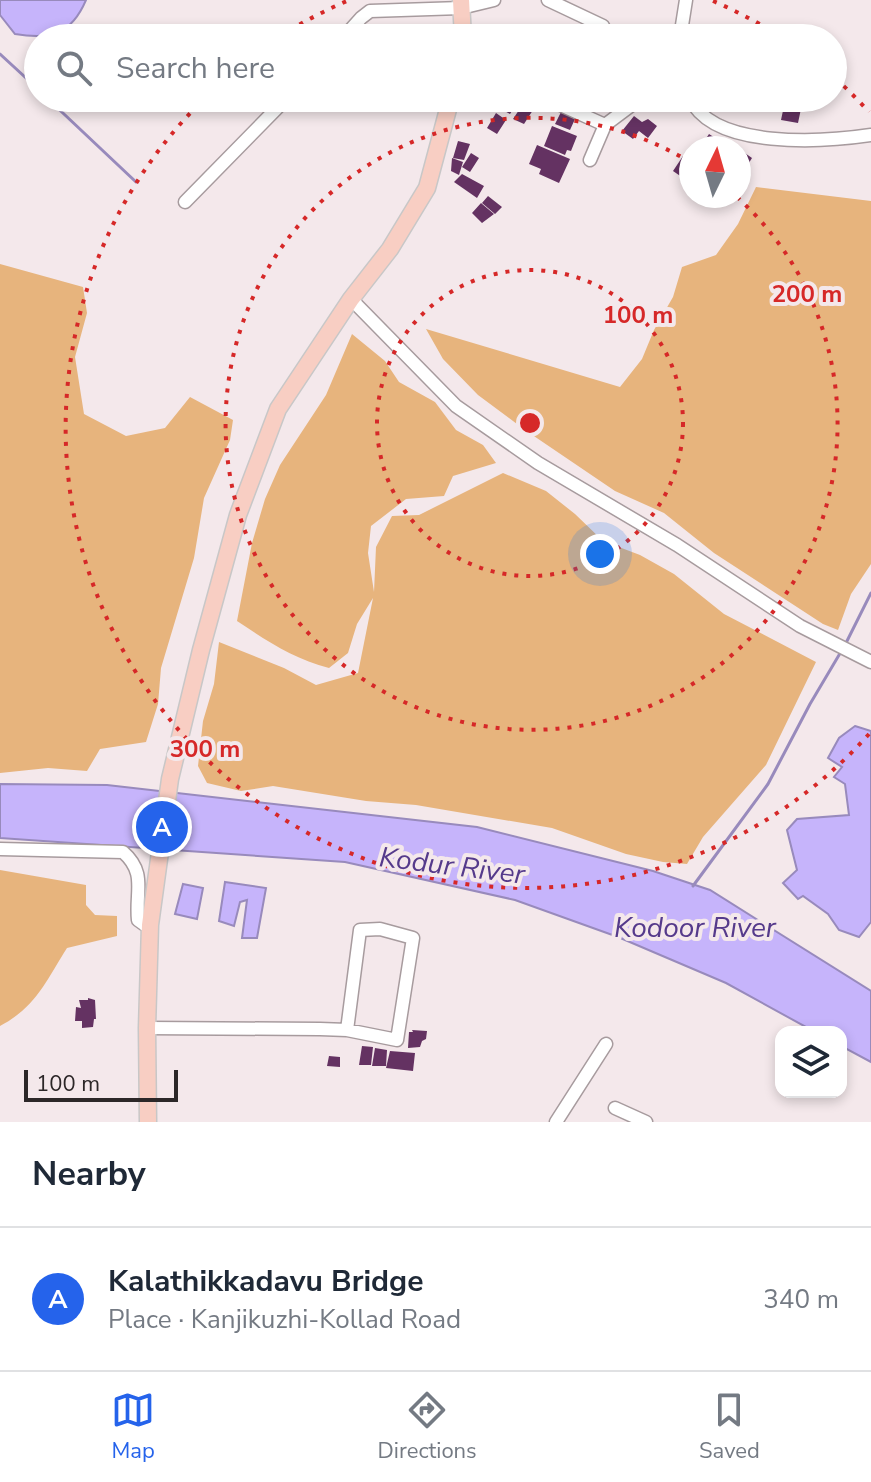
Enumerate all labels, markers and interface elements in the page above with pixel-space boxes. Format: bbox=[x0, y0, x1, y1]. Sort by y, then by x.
search box bbox=[24, 24, 847, 112]
icon: search bbox=[52, 46, 96, 90]
text: Search here bbox=[116, 48, 275, 89]
north arrow bbox=[679, 136, 751, 208]
text: 200 m bbox=[772, 278, 842, 310]
text: 100 m bbox=[603, 299, 673, 331]
centre of rings bbox=[516, 409, 544, 437]
your location bbox=[580, 534, 620, 574]
text: 300 m bbox=[170, 733, 240, 765]
pin: A bbox=[136, 797, 188, 857]
water label: Kodur River bbox=[377, 838, 528, 894]
water label: Kodoor River bbox=[614, 909, 777, 947]
map controls bbox=[775, 1026, 847, 1098]
button: layers bbox=[775, 1026, 847, 1098]
scale bar bbox=[24, 1066, 178, 1102]
text: 100 m bbox=[36, 1069, 100, 1099]
text: Nearby bbox=[32, 1151, 146, 1197]
text: Kalathikkadavu Bridge bbox=[108, 1261, 423, 1302]
text: A bbox=[48, 1282, 68, 1317]
text: 340 m bbox=[763, 1282, 839, 1317]
text: Place · Kanjikuzhi-Kollad Road bbox=[108, 1302, 461, 1337]
tab: Map bbox=[111, 1388, 155, 1466]
tab: Directions bbox=[378, 1388, 477, 1466]
tab: Saved bbox=[699, 1388, 760, 1466]

